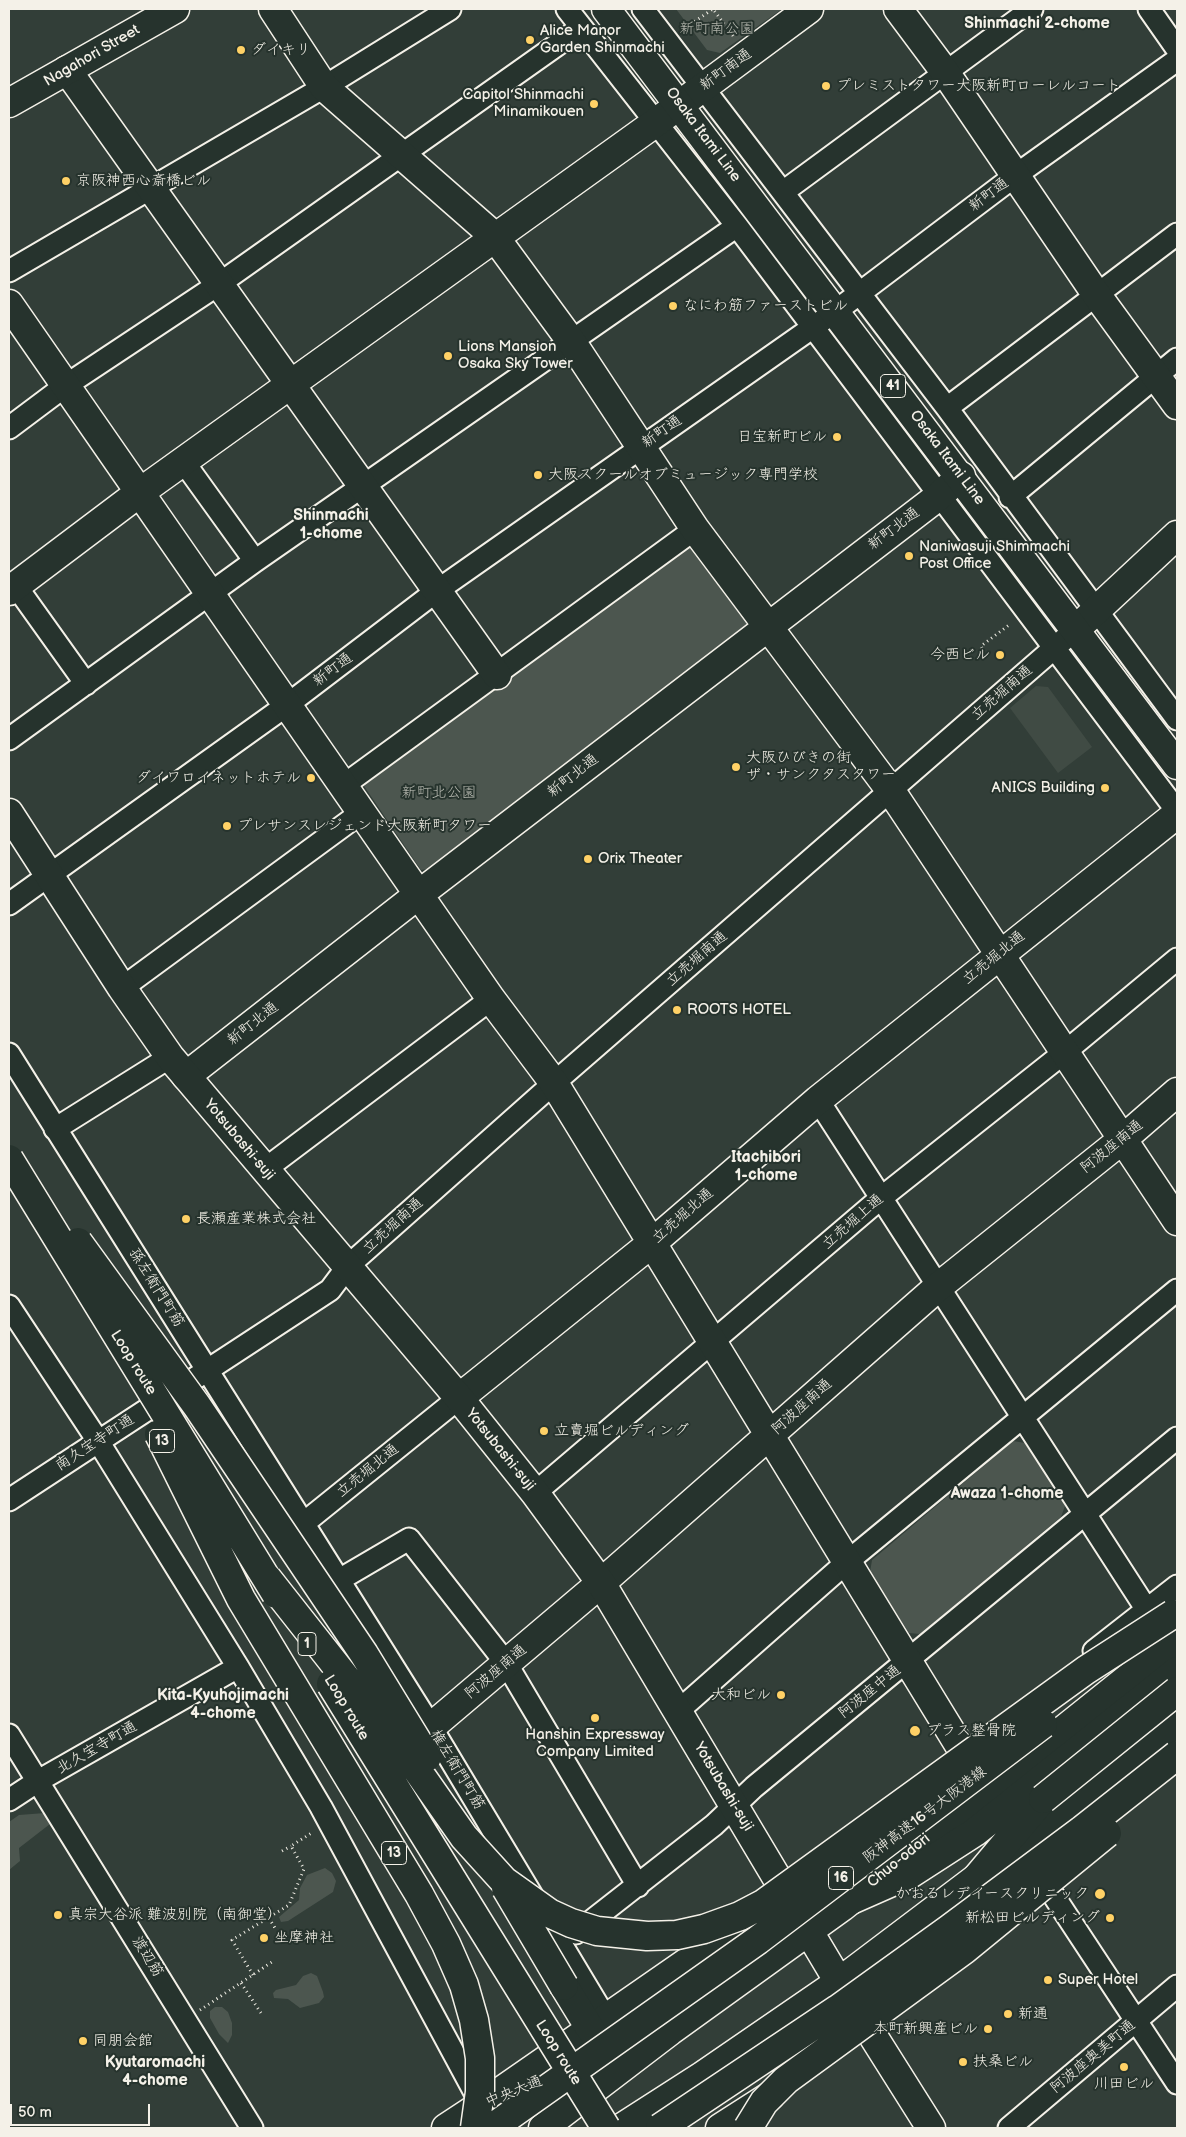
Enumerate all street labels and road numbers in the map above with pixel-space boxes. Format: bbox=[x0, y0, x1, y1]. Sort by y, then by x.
street label: Nagahori Street bbox=[41, 21, 143, 91]
street label: 新町南通 bbox=[696, 45, 756, 95]
street label: Osaka Itami Line bbox=[662, 84, 744, 186]
street label: 新町通 bbox=[966, 174, 1012, 216]
road number: 41 bbox=[880, 374, 906, 398]
street label: Osaka Itami Line bbox=[906, 407, 988, 509]
street label: 新町通 bbox=[638, 412, 686, 452]
street label: 新町北通 bbox=[865, 504, 923, 554]
street label: 新町通 bbox=[310, 649, 356, 691]
street label: 立売堀南通 bbox=[968, 662, 1036, 724]
street label: 新町北通 bbox=[544, 750, 602, 802]
street label: 立売堀北通 bbox=[959, 927, 1029, 989]
street label: 立売堀南通 bbox=[663, 928, 731, 990]
street label: 新町北通 bbox=[224, 998, 282, 1050]
street label: Yotsubashi-suji bbox=[200, 1096, 278, 1184]
street label: 阿波座南通 bbox=[1077, 1116, 1147, 1178]
street label: 立売堀北通 bbox=[649, 1185, 717, 1247]
street label: 立売堀上通 bbox=[819, 1191, 887, 1253]
street label: 立売堀南通 bbox=[359, 1194, 427, 1258]
street label: 孫左衛門町筋 bbox=[125, 1245, 187, 1331]
street label: Loop route bbox=[106, 1327, 160, 1399]
street label: 阿波座南通 bbox=[768, 1375, 836, 1439]
street label: Yotsubashi-suji bbox=[461, 1405, 539, 1495]
street label: 南久宝寺町通 bbox=[52, 1411, 138, 1475]
road number: 13 bbox=[150, 1430, 174, 1452]
street label: 立売堀北通 bbox=[333, 1440, 403, 1502]
road number: 1 bbox=[298, 1632, 316, 1656]
street label: 阿波座南通 bbox=[461, 1641, 531, 1703]
street label: 阿波座中通 bbox=[835, 1661, 905, 1723]
street label: Loop route bbox=[320, 1672, 372, 1744]
street label: 北久宝寺町通 bbox=[54, 1718, 140, 1778]
street label: 権左衛門町筋 bbox=[426, 1727, 488, 1813]
street label: Yotsubashi-suji bbox=[689, 1739, 757, 1835]
street label: 阪神高速16号大阪港線 bbox=[860, 1763, 990, 1867]
street label: Chuo-odori bbox=[864, 1830, 934, 1892]
road number: 13 bbox=[382, 1842, 406, 1865]
road number: 16 bbox=[828, 1866, 854, 1890]
street label: 渡辺筋 bbox=[127, 1933, 167, 1981]
street label: 阿波座奥美町通 bbox=[1047, 2016, 1139, 2098]
street label: Loop route bbox=[531, 2017, 585, 2089]
street label: 中央大通 bbox=[483, 2072, 545, 2112]

